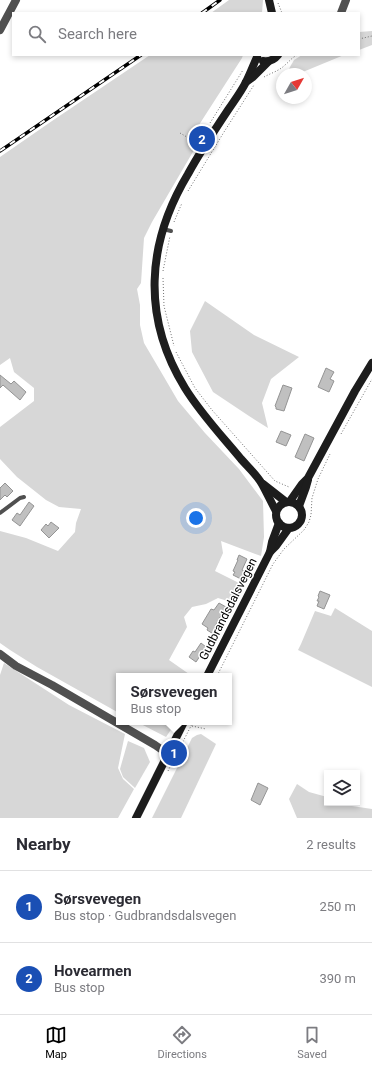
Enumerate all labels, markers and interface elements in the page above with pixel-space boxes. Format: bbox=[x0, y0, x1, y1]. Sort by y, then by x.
search box bbox=[12, 12, 360, 56]
icon: search bbox=[26, 23, 48, 45]
text: Search here bbox=[58, 25, 137, 43]
north arrow bbox=[276, 68, 312, 104]
pin: 2 bbox=[189, 124, 215, 154]
your location bbox=[186, 508, 206, 528]
street label: Gudbrandsdalsvegen bbox=[196, 556, 260, 662]
popup bbox=[116, 673, 232, 725]
text: Sørsvevegen bbox=[130, 683, 218, 701]
text: Bus stop bbox=[130, 701, 181, 716]
pin: 1 bbox=[161, 738, 187, 768]
map controls bbox=[324, 770, 360, 806]
button: layers bbox=[324, 770, 360, 806]
text: Nearby bbox=[16, 834, 71, 854]
text: 2 results bbox=[306, 837, 356, 852]
text: Sørsvevegen bbox=[54, 890, 141, 908]
text: 1 bbox=[25, 899, 33, 914]
text: 250 m bbox=[319, 899, 356, 914]
text: Bus stop · Gudbrandsdalsvegen bbox=[54, 908, 236, 923]
text: Hovearmen bbox=[54, 962, 132, 980]
text: 2 bbox=[25, 971, 33, 986]
text: 390 m bbox=[319, 971, 356, 986]
text: Bus stop bbox=[54, 980, 105, 995]
tab: Map bbox=[45, 1024, 67, 1061]
tab: Directions bbox=[157, 1024, 207, 1061]
tab: Saved bbox=[297, 1024, 327, 1061]

